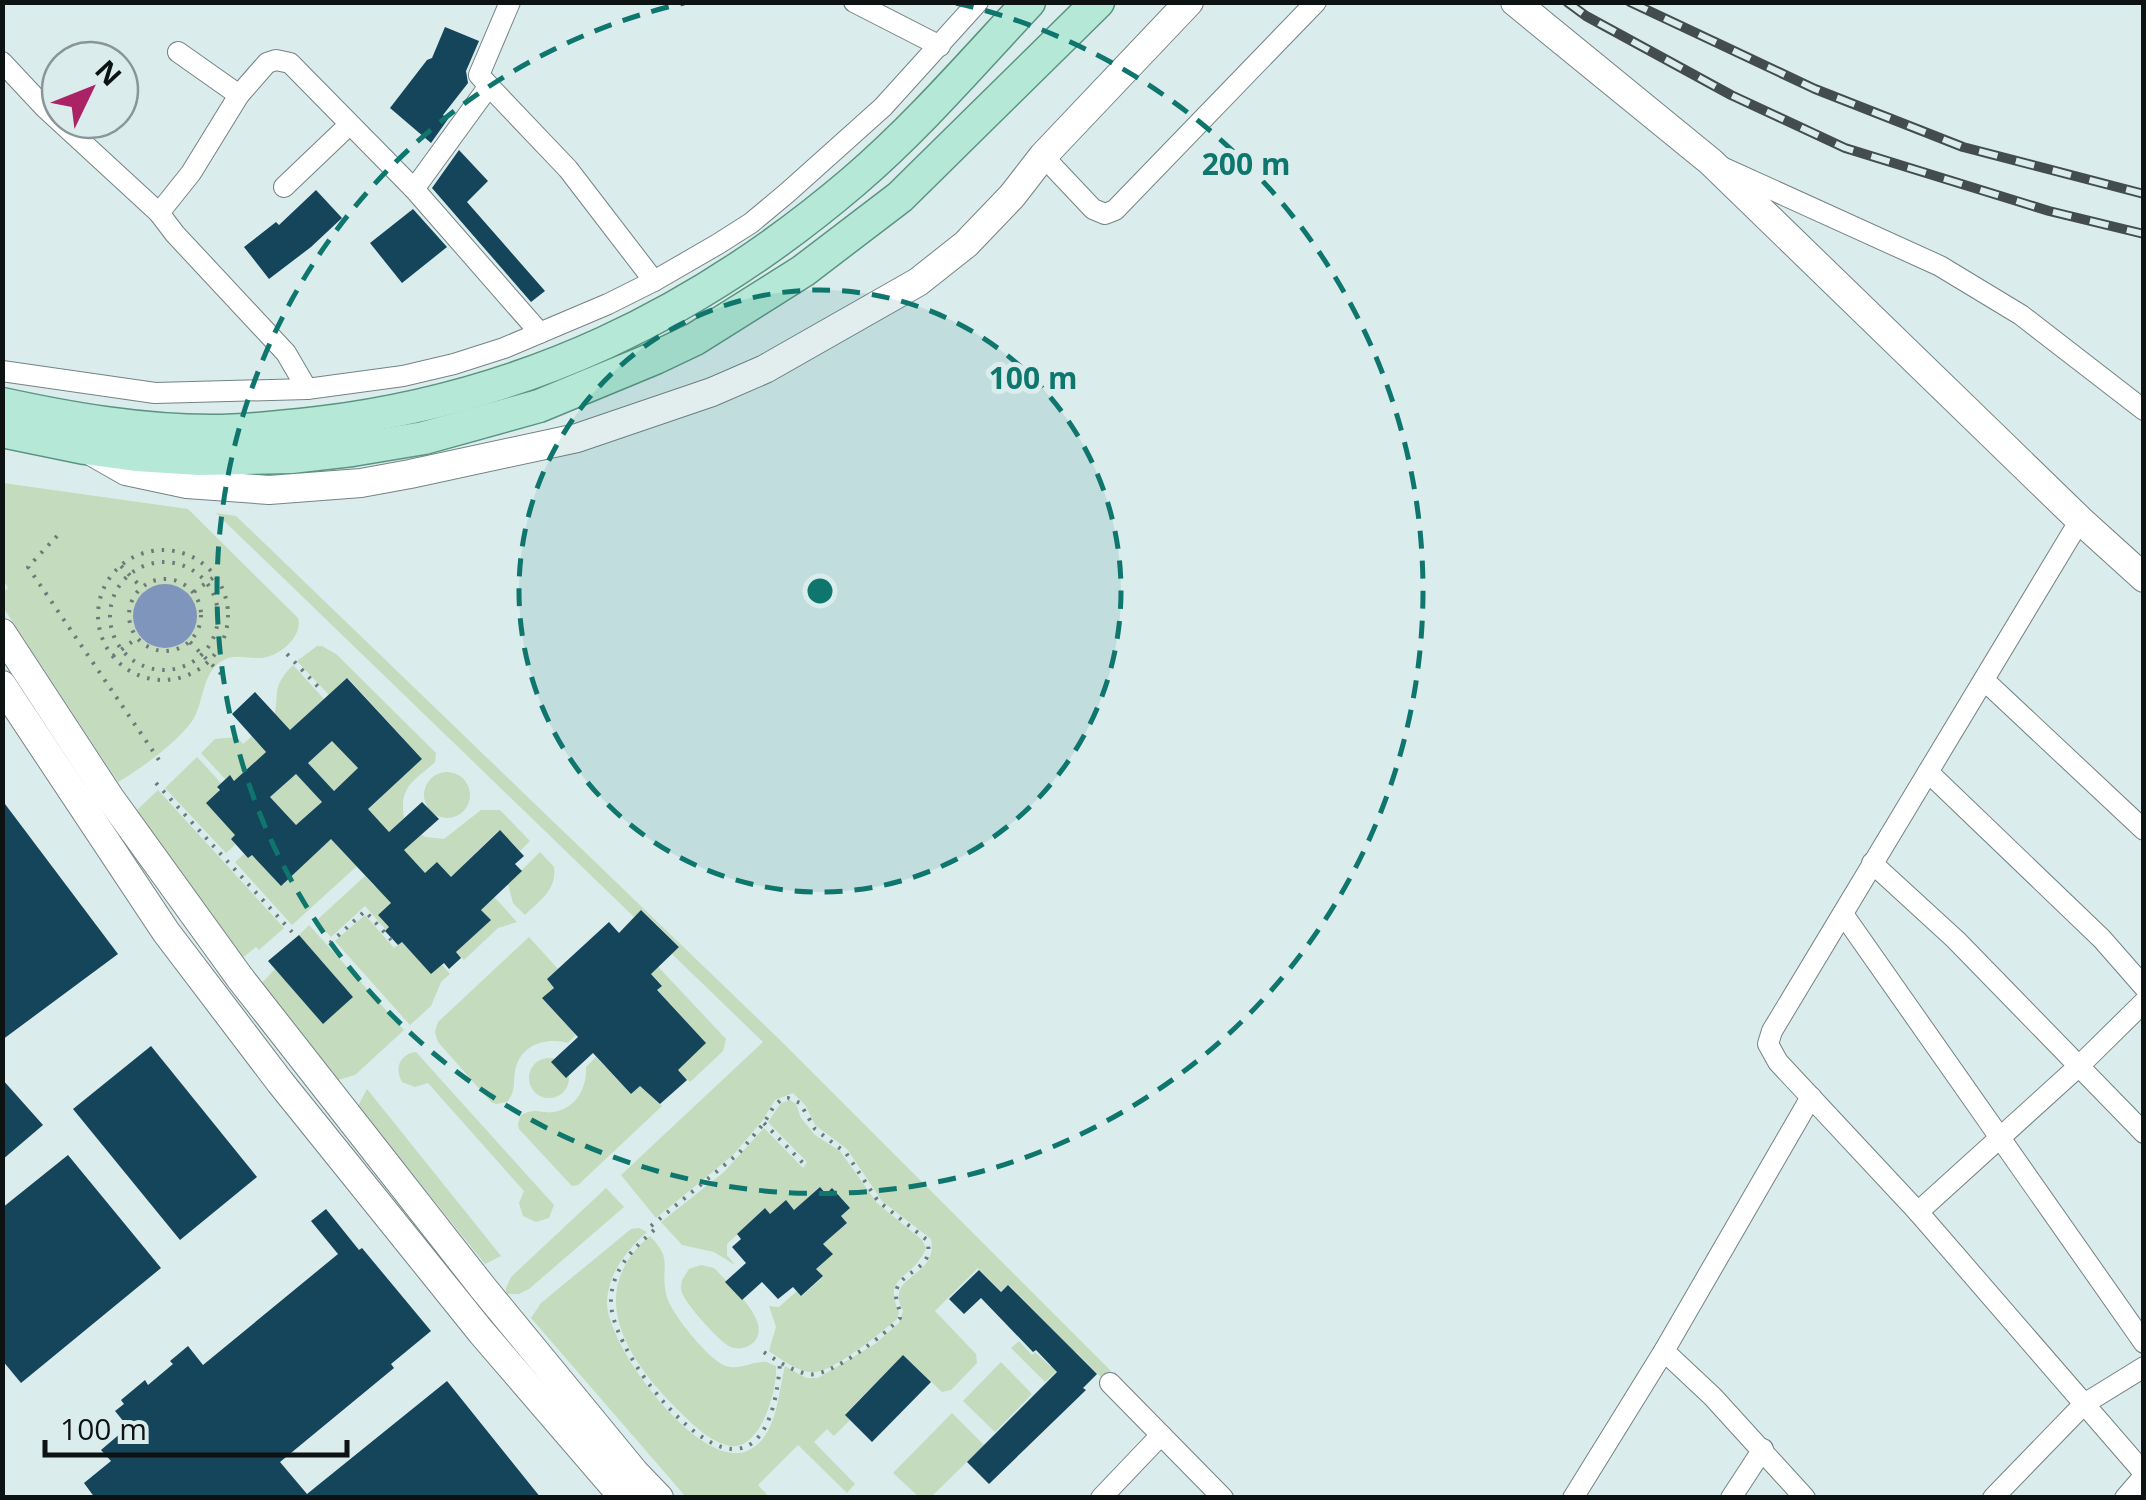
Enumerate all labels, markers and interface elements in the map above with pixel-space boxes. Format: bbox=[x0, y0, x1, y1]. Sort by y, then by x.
north arrow bbox=[40, 40, 140, 140]
text: N bbox=[87, 51, 131, 94]
text: 200 m bbox=[1202, 143, 1290, 184]
text: 100 m bbox=[989, 357, 1077, 398]
centre of rings bbox=[802, 573, 838, 609]
scale bar bbox=[45, 1395, 348, 1457]
text: 100 m bbox=[60, 1408, 147, 1449]

